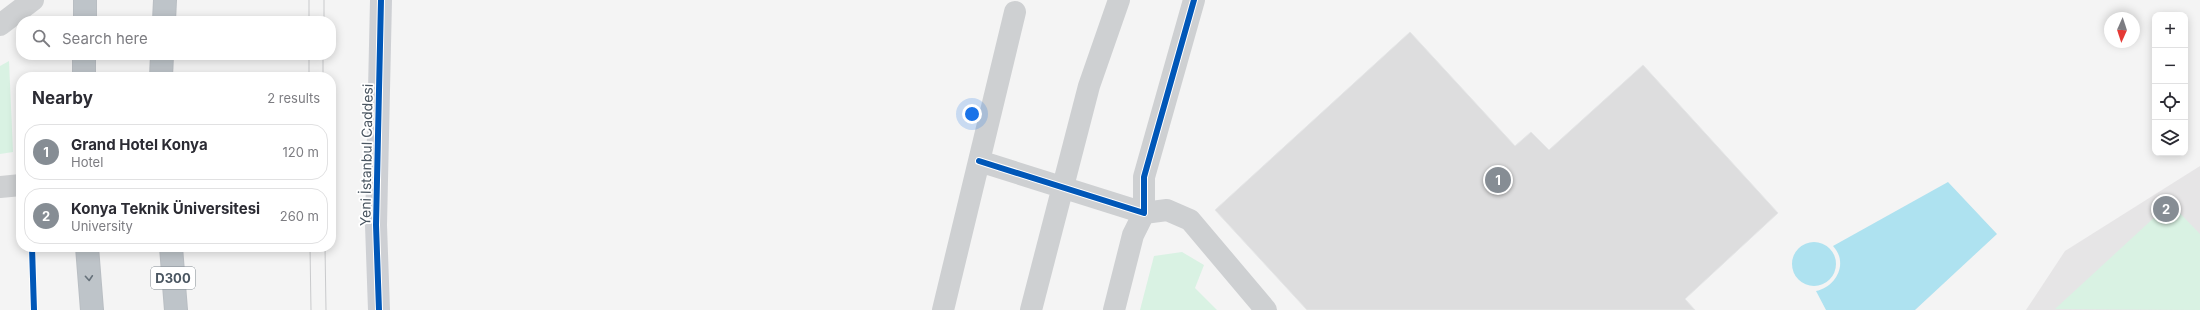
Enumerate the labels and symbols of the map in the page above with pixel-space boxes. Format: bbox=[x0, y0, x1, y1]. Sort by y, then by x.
north arrow bbox=[2104, 12, 2140, 48]
street label: Yeni İstanbul Caddesi bbox=[356, 84, 376, 226]
your location bbox=[962, 104, 982, 124]
pin: 1 bbox=[1485, 165, 1511, 195]
pin: 2 bbox=[2153, 194, 2179, 224]
road number: D300 bbox=[151, 267, 195, 289]
one-way arrow bbox=[85, 275, 94, 282]

